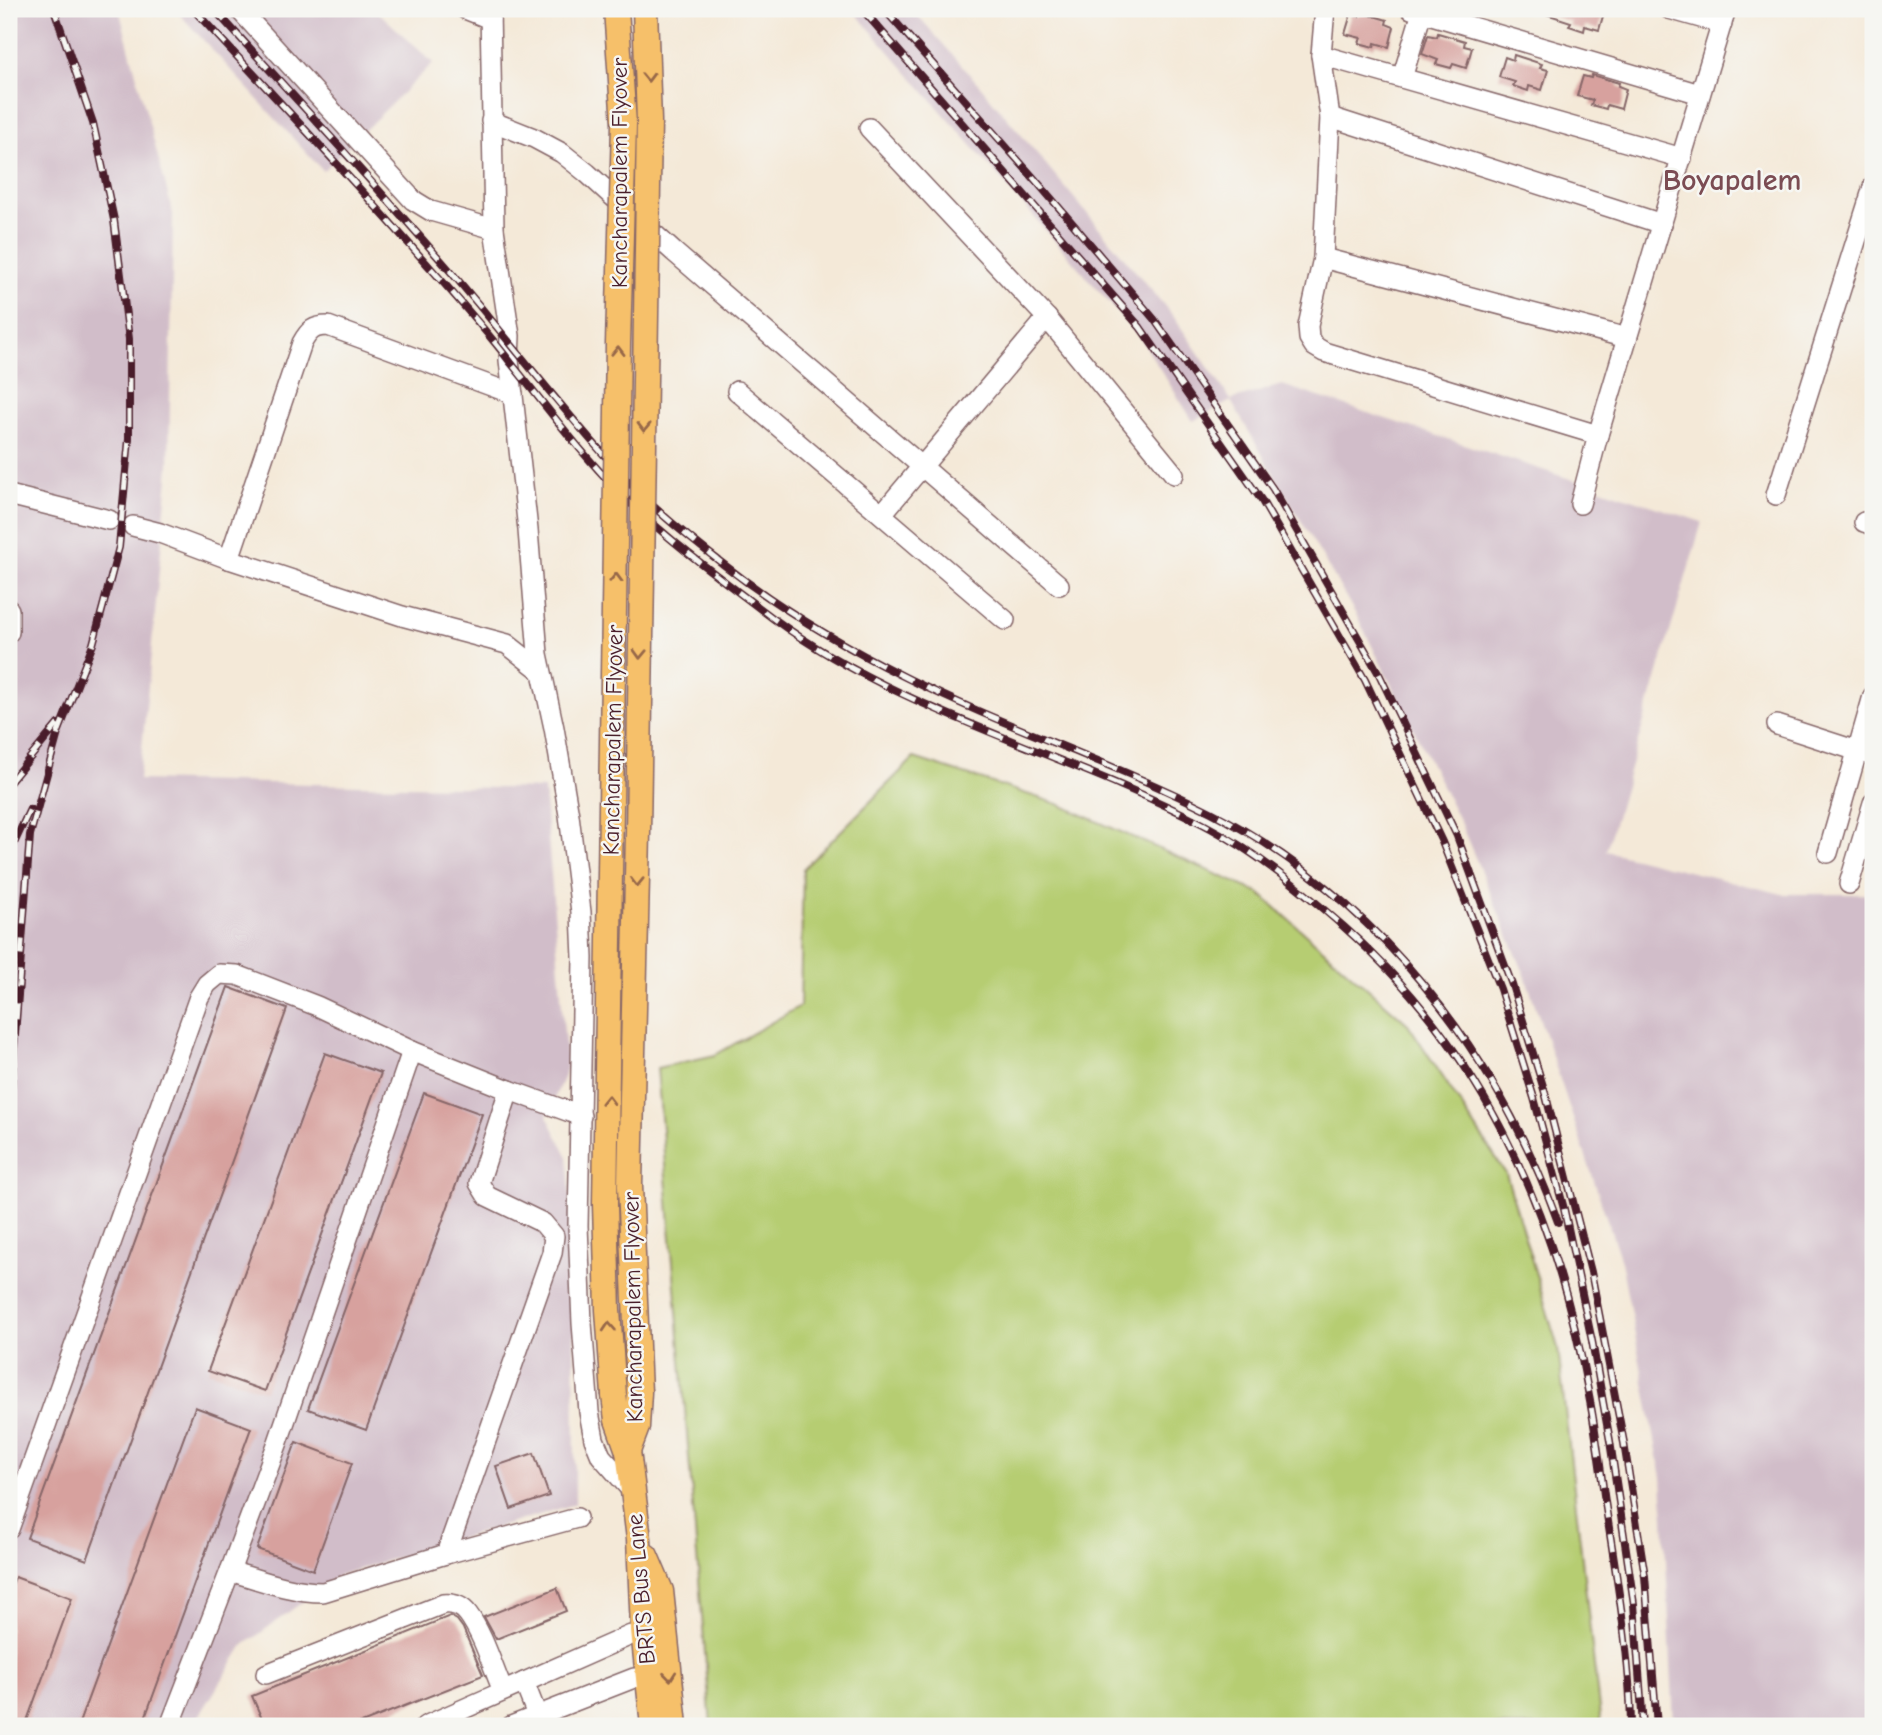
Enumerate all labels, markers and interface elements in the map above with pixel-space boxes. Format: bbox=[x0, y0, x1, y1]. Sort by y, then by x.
street label: Kancharapalem Flyover bbox=[606, 57, 633, 288]
one-way arrow bbox=[640, 72, 656, 83]
district label: Boyapalem bbox=[1663, 163, 1801, 198]
one-way arrow bbox=[610, 345, 626, 355]
one-way arrow bbox=[636, 422, 652, 433]
one-way arrow bbox=[608, 572, 624, 583]
street label: Kancharapalem Flyover bbox=[597, 624, 629, 856]
one-way arrow bbox=[632, 649, 647, 660]
one-way arrow bbox=[629, 877, 645, 888]
one-way arrow bbox=[600, 1094, 615, 1105]
street label: Kancharapalem Flyover bbox=[617, 1191, 649, 1423]
one-way arrow bbox=[602, 1321, 617, 1332]
street label: BRTS Bus Lane bbox=[621, 1513, 661, 1665]
one-way arrow bbox=[662, 1671, 677, 1682]

